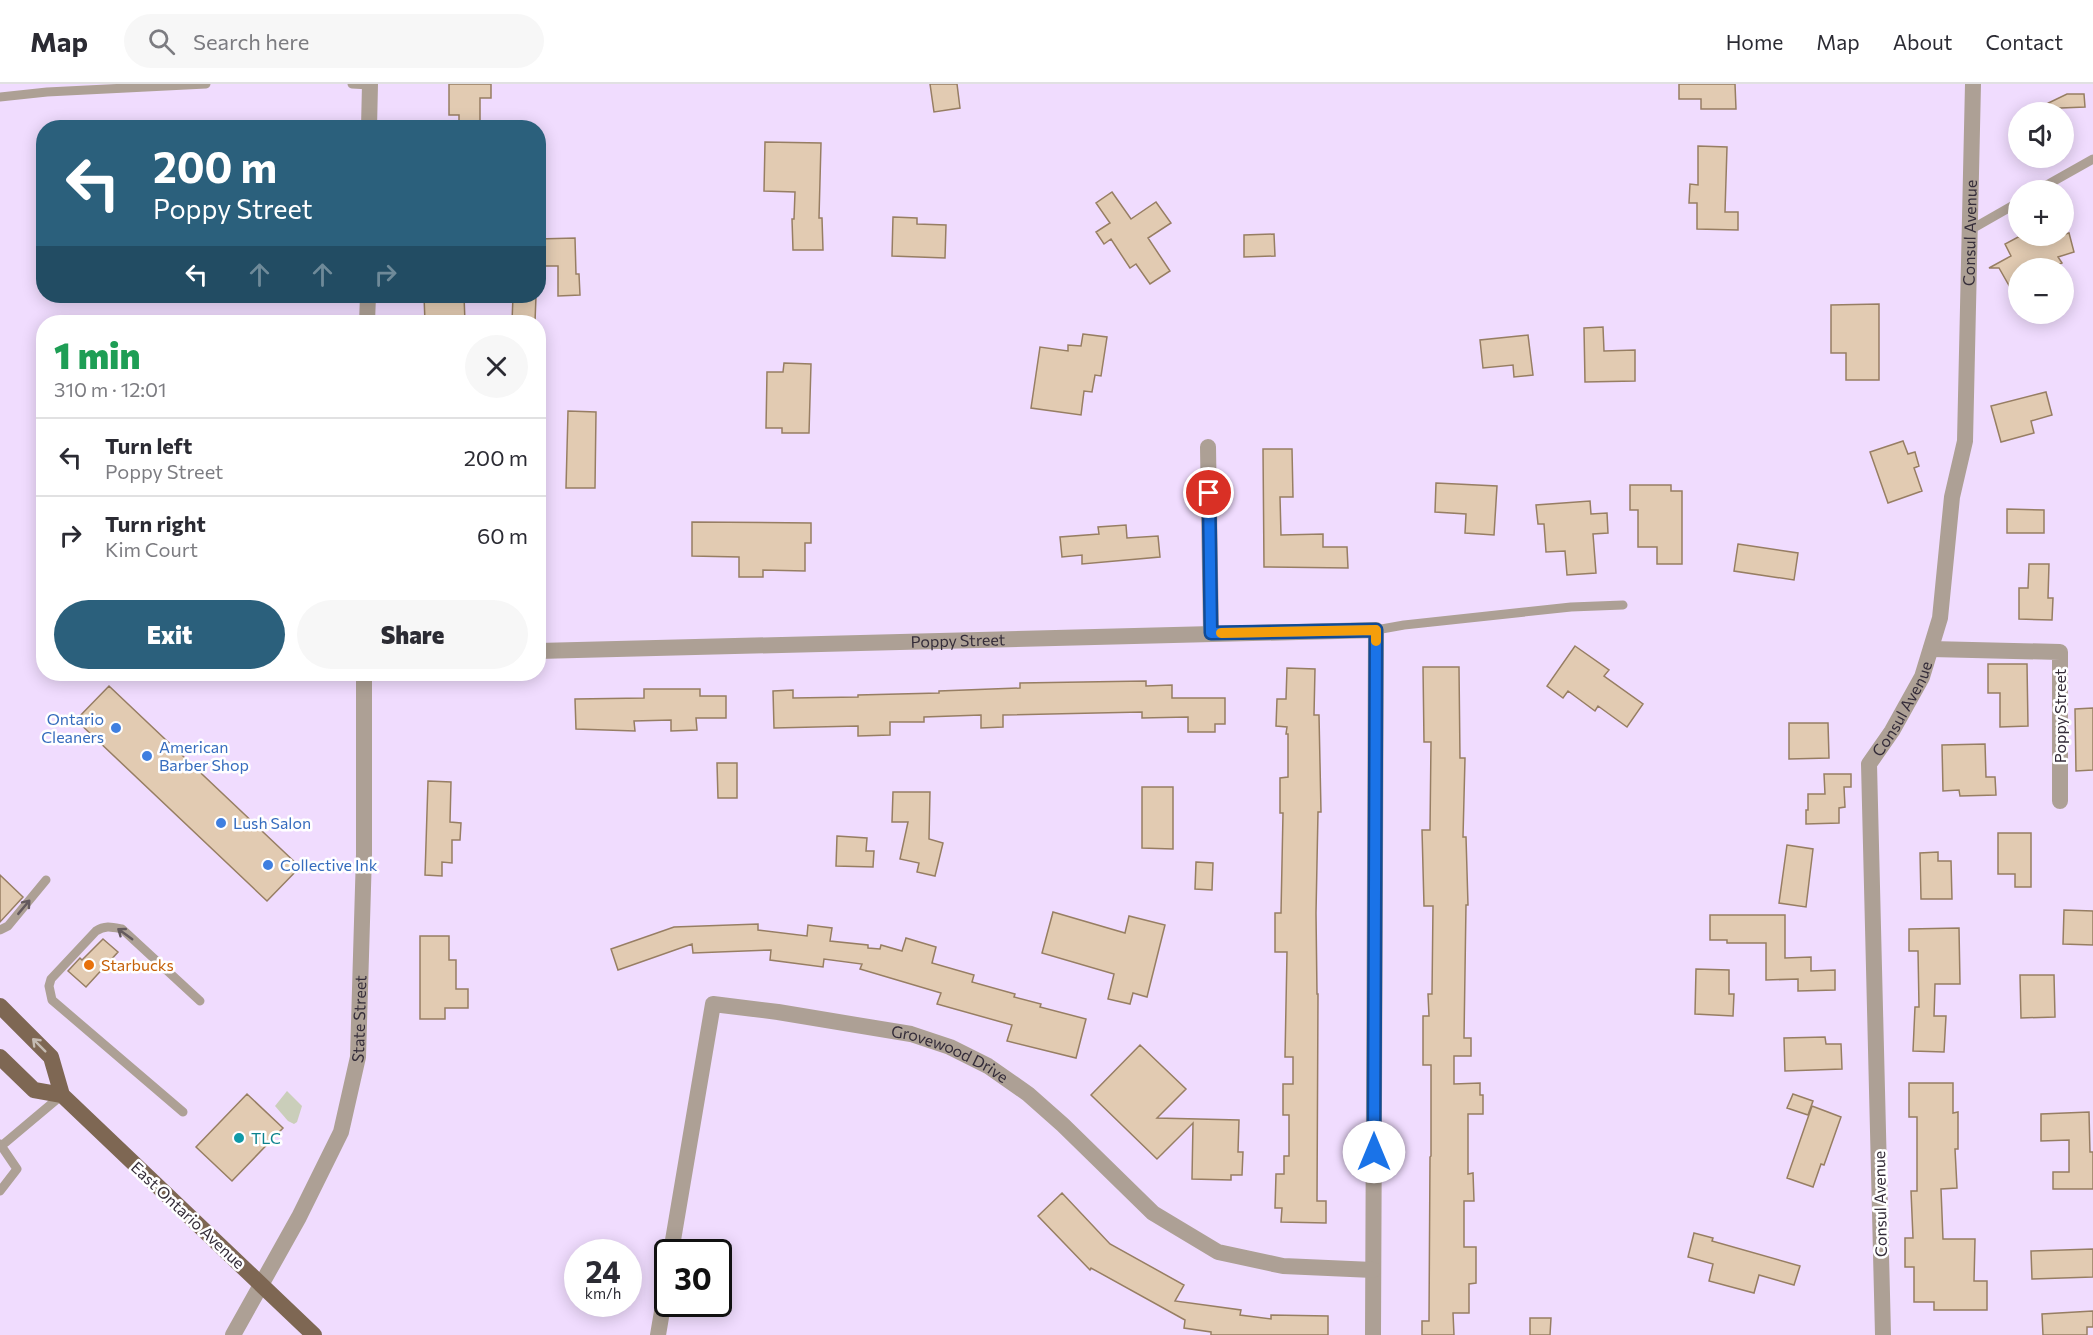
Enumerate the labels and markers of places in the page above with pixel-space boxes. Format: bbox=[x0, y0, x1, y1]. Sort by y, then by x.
pin bbox=[1183, 467, 1234, 518]
place label: Ontario Cleaners bbox=[41, 709, 104, 746]
marker: Ontario Cleaners bbox=[109, 721, 123, 735]
place label: American Barber Shop bbox=[159, 737, 249, 774]
marker: American Barber Shop bbox=[140, 749, 154, 763]
place label: Lush Salon bbox=[233, 813, 311, 832]
marker: Lush Salon bbox=[214, 816, 228, 830]
place label: Collective Ink bbox=[280, 855, 378, 874]
marker: Collective Ink bbox=[261, 858, 275, 872]
place label: Starbucks bbox=[101, 955, 174, 974]
marker: Starbucks bbox=[82, 958, 96, 972]
place label: TLC bbox=[251, 1128, 281, 1147]
marker: TLC bbox=[232, 1131, 246, 1145]

